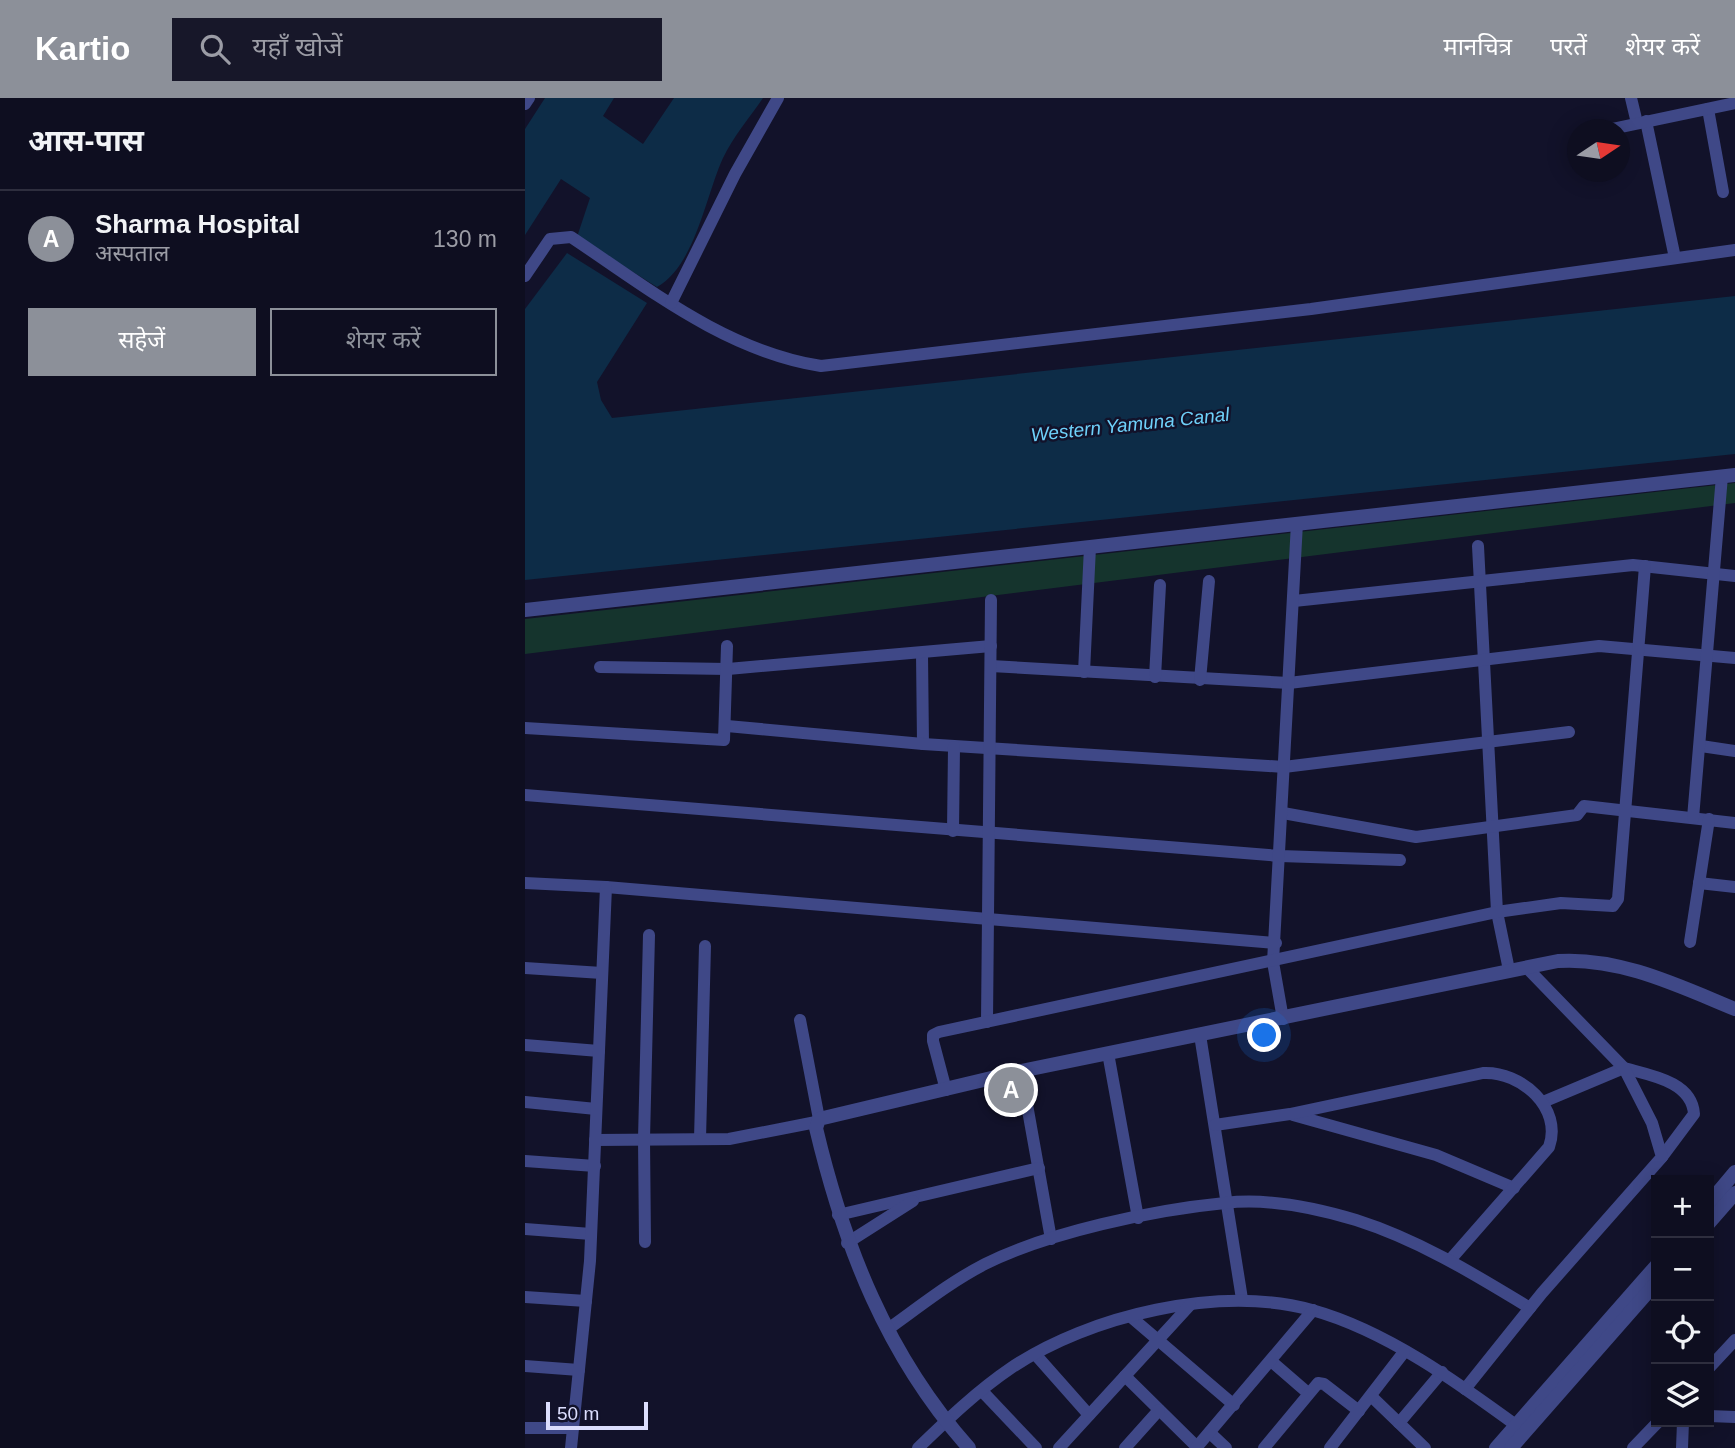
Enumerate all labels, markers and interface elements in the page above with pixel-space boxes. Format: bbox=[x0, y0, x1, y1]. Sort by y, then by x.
search box bbox=[172, 18, 662, 81]
text: Kartio bbox=[35, 30, 130, 67]
icon: search bbox=[196, 30, 234, 68]
text: यहाँ खोजें bbox=[252, 32, 342, 62]
text: मानचित्र bbox=[1443, 33, 1512, 60]
text: परतें bbox=[1550, 33, 1587, 60]
text: शेयर करें bbox=[1625, 33, 1700, 60]
north arrow bbox=[1567, 119, 1630, 182]
text: आस-पास bbox=[28, 124, 144, 157]
text: Sharma Hospital bbox=[95, 209, 300, 239]
text: A bbox=[43, 226, 59, 252]
text: 130 m bbox=[433, 226, 497, 252]
text: अस्पताल bbox=[95, 240, 169, 266]
button: सहेजें bbox=[28, 308, 256, 376]
button: शेयर करें bbox=[270, 308, 497, 376]
water label: Western Yamuna Canal bbox=[1030, 404, 1231, 445]
your location bbox=[1247, 1018, 1281, 1052]
pin: A bbox=[988, 1064, 1034, 1116]
map controls bbox=[1651, 1175, 1714, 1427]
button: + bbox=[1651, 1175, 1714, 1238]
button: − bbox=[1651, 1238, 1714, 1301]
button: locate bbox=[1651, 1301, 1714, 1364]
button: layers bbox=[1651, 1364, 1714, 1427]
scale bar bbox=[546, 1399, 647, 1431]
text: 50 m bbox=[557, 1403, 599, 1424]

